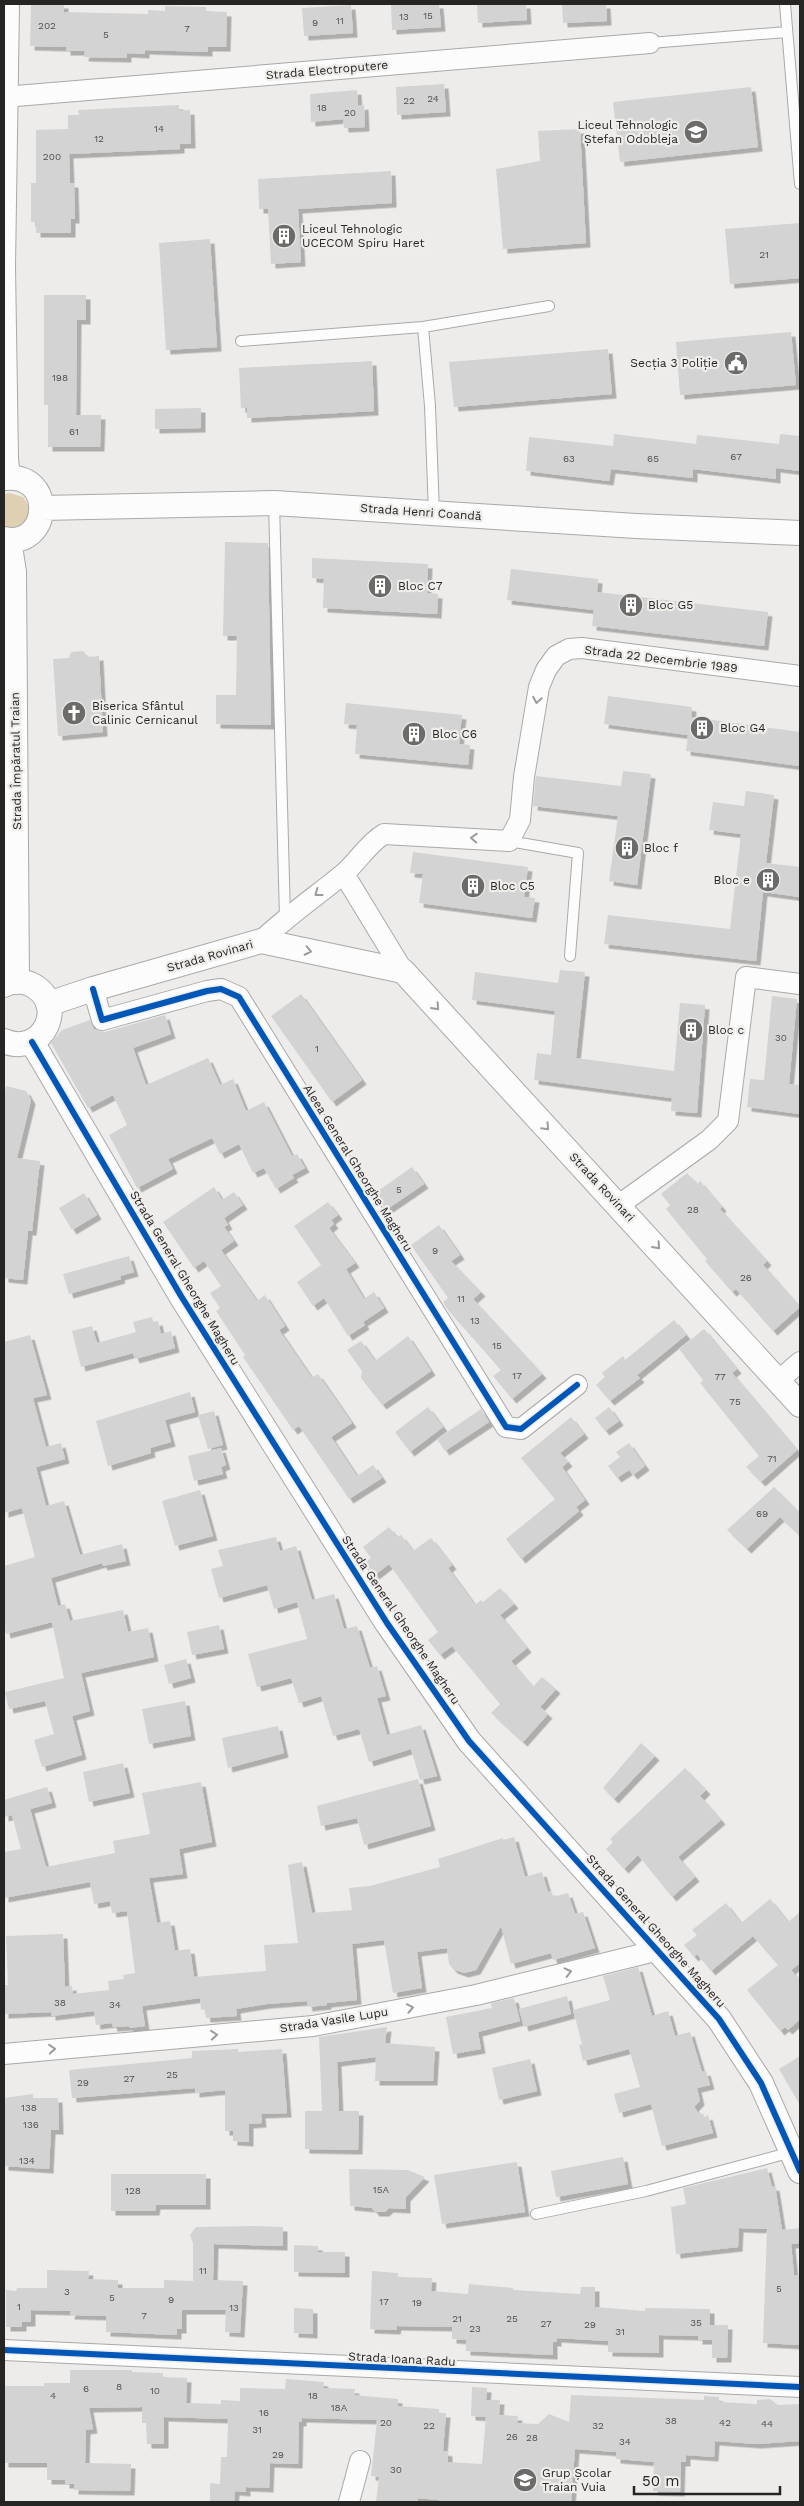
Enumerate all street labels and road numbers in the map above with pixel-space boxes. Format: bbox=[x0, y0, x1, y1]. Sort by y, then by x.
street label: Strada Electroputere bbox=[265, 58, 389, 82]
street label: Strada Henri Coandă bbox=[360, 501, 482, 523]
street label: Strada 22 Decembrie 1989 bbox=[584, 643, 738, 675]
street label: Strada Împăratul Traian bbox=[8, 692, 24, 830]
street label: Strada Rovinari bbox=[165, 937, 255, 975]
street label: Aleea General Gheorghe Magheru bbox=[301, 1082, 415, 1254]
street label: Strada Rovinari bbox=[566, 1150, 638, 1224]
street label: Strada General Gheorghe Magheru bbox=[127, 1188, 243, 1368]
street label: Strada General Gheorghe Magheru bbox=[339, 1533, 463, 1707]
street label: Strada General Gheorghe Magheru bbox=[584, 1852, 728, 2010]
street label: Strada Vasile Lupu bbox=[279, 2005, 389, 2035]
street label: Strada Ioana Radu bbox=[348, 2349, 456, 2369]

